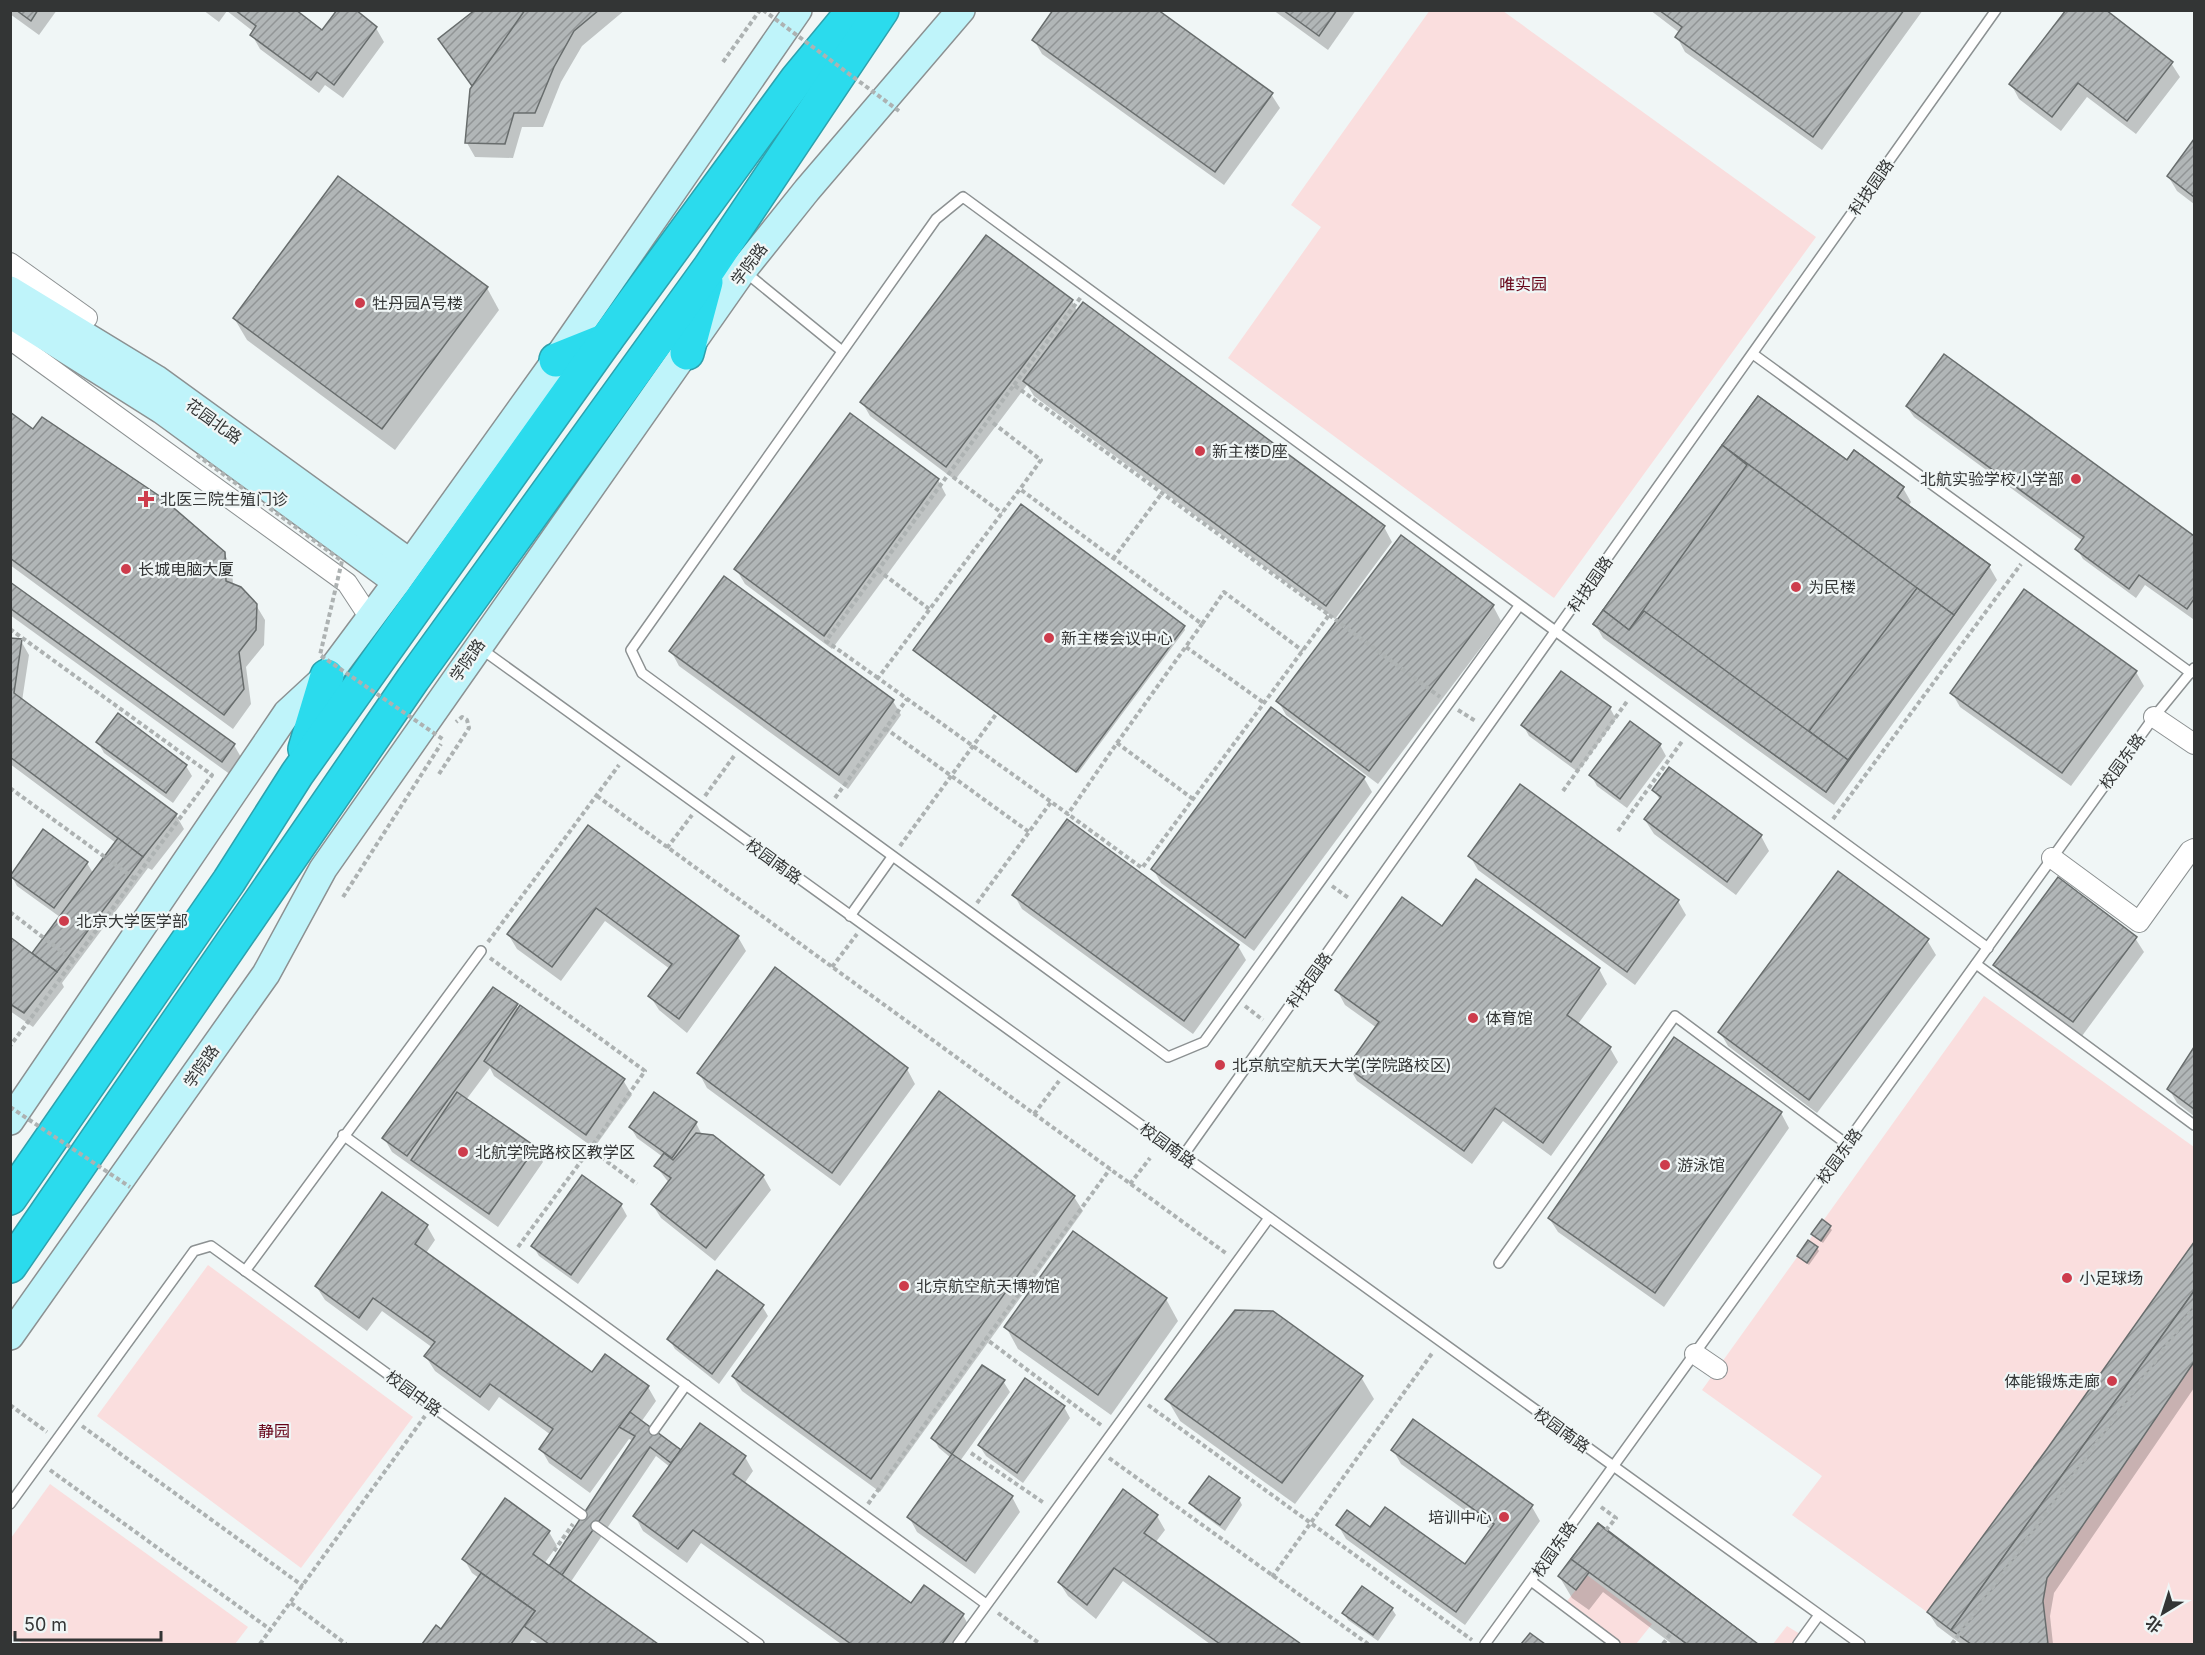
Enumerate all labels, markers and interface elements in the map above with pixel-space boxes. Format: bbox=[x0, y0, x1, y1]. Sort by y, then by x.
street label: 科技园路 bbox=[1844, 155, 1898, 219]
street label: 学院路 bbox=[727, 239, 771, 289]
park label: 唯实园 bbox=[1499, 274, 1547, 294]
place label: 牡丹园A号楼 bbox=[372, 293, 463, 313]
marker: 牡丹园A号楼 bbox=[353, 296, 367, 310]
street label: 花园北路 bbox=[182, 394, 246, 448]
place label: 新主楼D座 bbox=[1212, 441, 1288, 461]
marker: 新主楼D座 bbox=[1193, 444, 1207, 458]
place label: 北航实验学校小学部 bbox=[1920, 469, 2064, 489]
marker: 北航实验学校小学部 bbox=[2069, 472, 2083, 486]
place label: 北医三院生殖门诊 bbox=[160, 489, 288, 509]
marker: 北医三院生殖门诊 bbox=[137, 490, 155, 508]
street label: 科技园路 bbox=[1563, 552, 1617, 616]
place label: 长城电脑大厦 bbox=[138, 559, 234, 579]
marker: 长城电脑大厦 bbox=[119, 562, 133, 576]
place label: 为民楼 bbox=[1808, 577, 1856, 597]
marker: 为民楼 bbox=[1789, 580, 1803, 594]
place label: 新主楼会议中心 bbox=[1061, 628, 1173, 648]
marker: 新主楼会议中心 bbox=[1042, 631, 1056, 645]
street label: 学院路 bbox=[445, 635, 489, 685]
street label: 校园东路 bbox=[2095, 729, 2149, 793]
street label: 校园南路 bbox=[742, 834, 806, 888]
place label: 北京大学医学部 bbox=[76, 911, 188, 931]
marker: 北京大学医学部 bbox=[57, 914, 71, 928]
street label: 科技园路 bbox=[1282, 948, 1336, 1012]
place label: 体育馆 bbox=[1485, 1008, 1533, 1028]
marker: 体育馆 bbox=[1466, 1011, 1480, 1025]
street label: 学院路 bbox=[179, 1041, 223, 1091]
place label: 北京航空航天大学(学院路校区) bbox=[1232, 1055, 1452, 1075]
marker: 北京航空航天大学(学院路校区) bbox=[1213, 1058, 1227, 1072]
street label: 校园南路 bbox=[1136, 1118, 1200, 1172]
street label: 校园东路 bbox=[1812, 1124, 1866, 1188]
place label: 北航学院路校区教学区 bbox=[475, 1142, 635, 1162]
marker: 北航学院路校区教学区 bbox=[456, 1145, 470, 1159]
place label: 游泳馆 bbox=[1677, 1155, 1725, 1175]
marker: 游泳馆 bbox=[1658, 1158, 1672, 1172]
place label: 小足球场 bbox=[2079, 1268, 2143, 1288]
marker: 小足球场 bbox=[2060, 1271, 2074, 1285]
place label: 北京航空航天博物馆 bbox=[916, 1276, 1060, 1296]
marker: 北京航空航天博物馆 bbox=[897, 1279, 911, 1293]
street label: 校园中路 bbox=[382, 1366, 446, 1420]
place label: 体能锻炼走廊 bbox=[2004, 1371, 2100, 1391]
marker: 体能锻炼走廊 bbox=[2105, 1374, 2119, 1388]
street label: 校园南路 bbox=[1530, 1403, 1594, 1457]
park label: 静园 bbox=[258, 1421, 290, 1441]
place label: 培训中心 bbox=[1428, 1507, 1492, 1527]
marker: 培训中心 bbox=[1497, 1510, 1511, 1524]
street label: 校园东路 bbox=[1527, 1517, 1581, 1581]
north arrow bbox=[2133, 1583, 2193, 1643]
scale bar bbox=[15, 1604, 160, 1642]
text: 北 bbox=[2141, 1612, 2166, 1638]
text: 50 m bbox=[24, 1614, 67, 1635]

